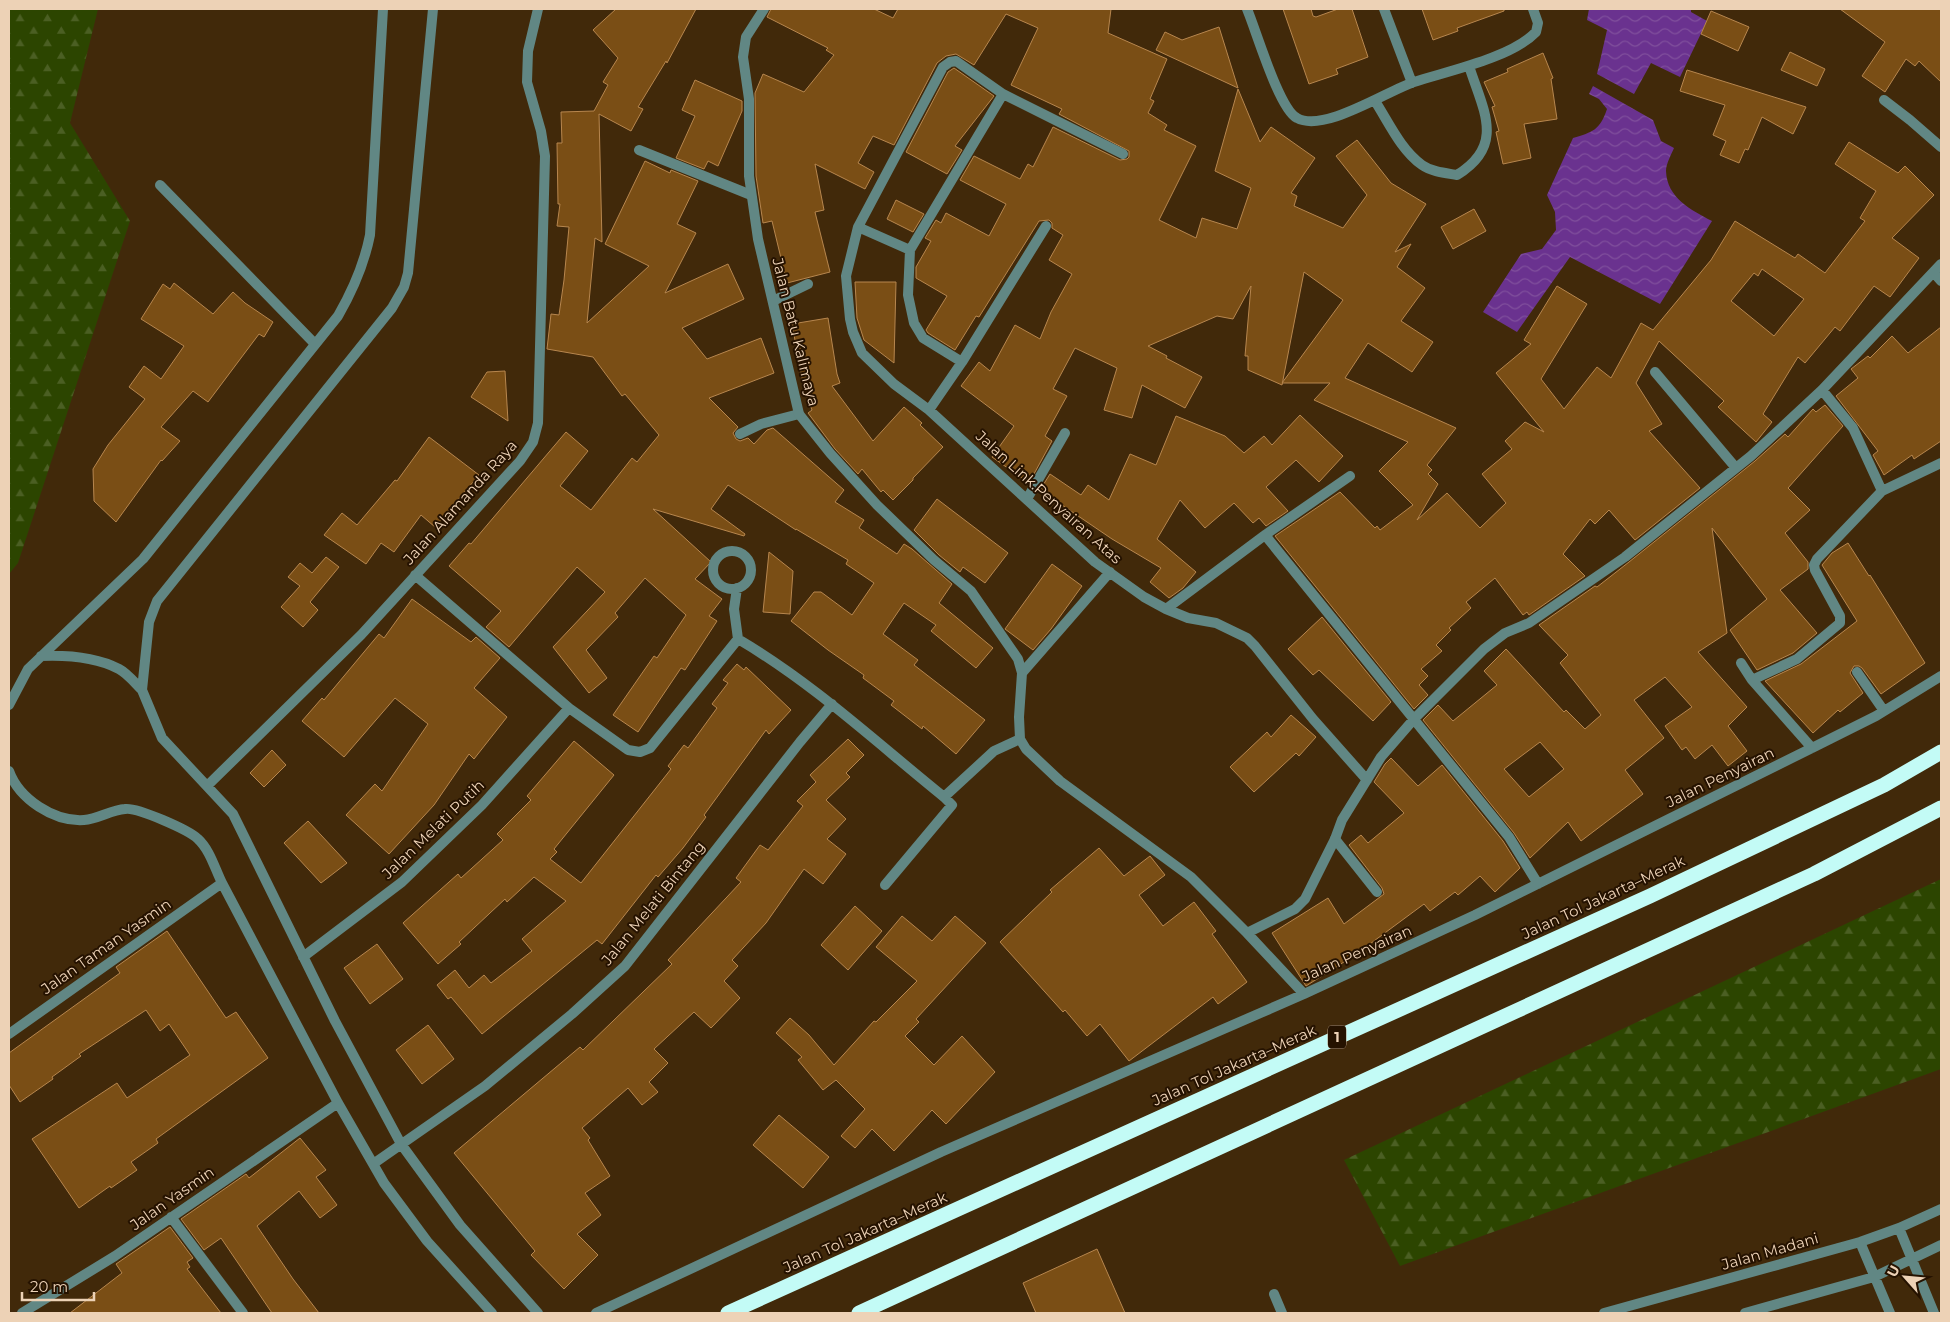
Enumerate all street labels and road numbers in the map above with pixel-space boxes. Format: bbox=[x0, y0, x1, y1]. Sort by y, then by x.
street label: Jalan Batu Kalimaya bbox=[768, 255, 824, 408]
street label: Jalan Link.Penyairan Atas bbox=[971, 426, 1126, 568]
street label: Jalan Alamanda Raya bbox=[398, 436, 521, 569]
street label: Jalan Penyairan bbox=[1662, 743, 1777, 812]
street label: Jalan Melati Putih bbox=[377, 775, 488, 883]
street label: Jalan Melati Bintang bbox=[596, 837, 709, 970]
street label: Jalan Tol Jakarta–Merak bbox=[1518, 851, 1687, 944]
street label: Jalan Taman Yasmin bbox=[37, 894, 175, 999]
street label: Jalan Penyairan bbox=[1298, 920, 1415, 986]
street label: Jalan Tol Jakarta–Merak bbox=[1148, 1020, 1319, 1110]
road number: 1 bbox=[1328, 1026, 1346, 1048]
street label: Jalan Yasmin bbox=[126, 1162, 218, 1235]
street label: Jalan Tol Jakarta–Merak bbox=[779, 1187, 950, 1277]
street label: Jalan Madani bbox=[1718, 1228, 1821, 1274]

